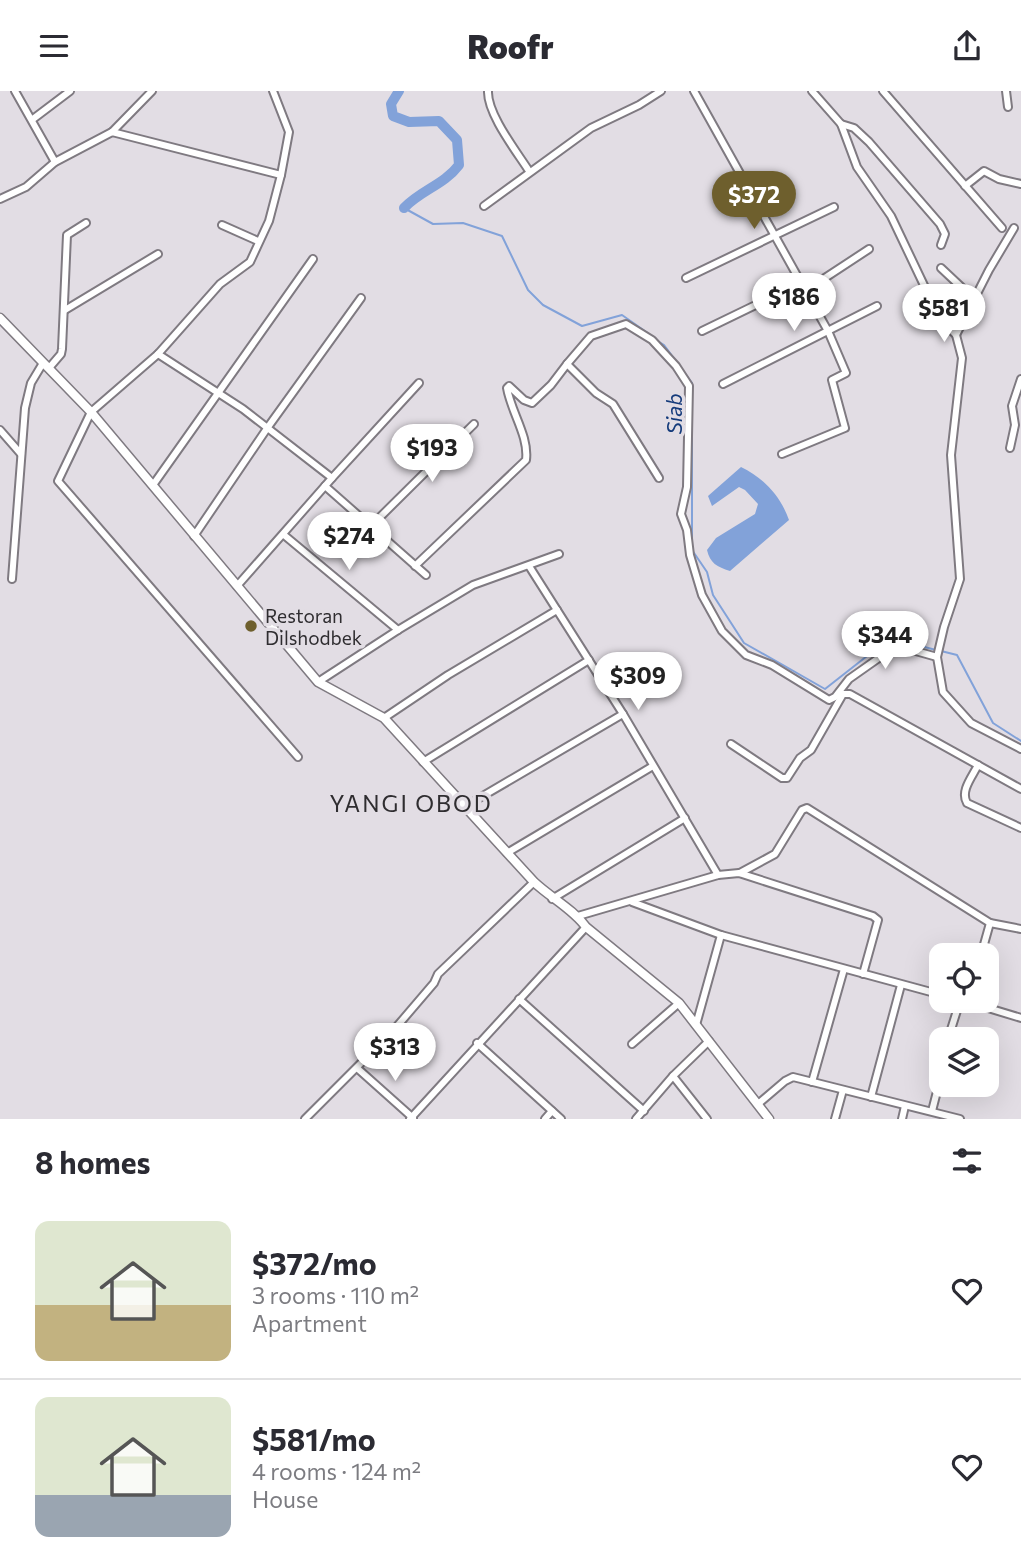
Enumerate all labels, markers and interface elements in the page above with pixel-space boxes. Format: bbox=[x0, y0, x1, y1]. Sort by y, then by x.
text: Roofr bbox=[467, 26, 554, 66]
icon: menu bbox=[35, 27, 73, 65]
icon: share bbox=[948, 27, 986, 65]
pin: $372 bbox=[713, 171, 795, 231]
text: $372 bbox=[728, 180, 780, 208]
pin: $186 bbox=[753, 273, 835, 333]
text: $186 bbox=[768, 282, 820, 310]
pin: $581 bbox=[903, 285, 985, 344]
text: $581 bbox=[918, 293, 970, 321]
water label: Siab bbox=[661, 393, 686, 435]
pin: $193 bbox=[391, 425, 473, 484]
text: $193 bbox=[406, 433, 458, 461]
pin: $274 bbox=[308, 512, 390, 572]
text: $274 bbox=[323, 521, 375, 549]
place label: Restoran Dilshodbek bbox=[265, 604, 362, 649]
pin: $344 bbox=[844, 611, 926, 671]
marker: Restoran Dilshodbek bbox=[243, 618, 259, 634]
text: $344 bbox=[858, 620, 912, 648]
pin: $309 bbox=[597, 653, 679, 712]
text: $309 bbox=[610, 661, 666, 689]
district label: YANGI OBOD bbox=[329, 789, 493, 817]
map controls bbox=[929, 943, 999, 1097]
button: locate bbox=[929, 943, 999, 1013]
pin: $313 bbox=[354, 1023, 436, 1083]
button: layers bbox=[929, 1027, 999, 1097]
text: $313 bbox=[370, 1032, 420, 1060]
icon: filters bbox=[948, 1142, 986, 1180]
text: 8 homes bbox=[35, 1143, 151, 1180]
text: $372/mo bbox=[252, 1244, 377, 1281]
icon: home bbox=[91, 1249, 175, 1333]
icon: heart bbox=[948, 1272, 986, 1310]
text: 3 rooms · 110 m² bbox=[252, 1281, 419, 1309]
text: Apartment bbox=[252, 1309, 367, 1337]
text: $581/mo bbox=[252, 1420, 376, 1457]
icon: home bbox=[91, 1425, 175, 1509]
icon: heart bbox=[948, 1448, 986, 1486]
text: 4 rooms · 124 m² bbox=[252, 1457, 421, 1485]
text: House bbox=[252, 1485, 318, 1513]

